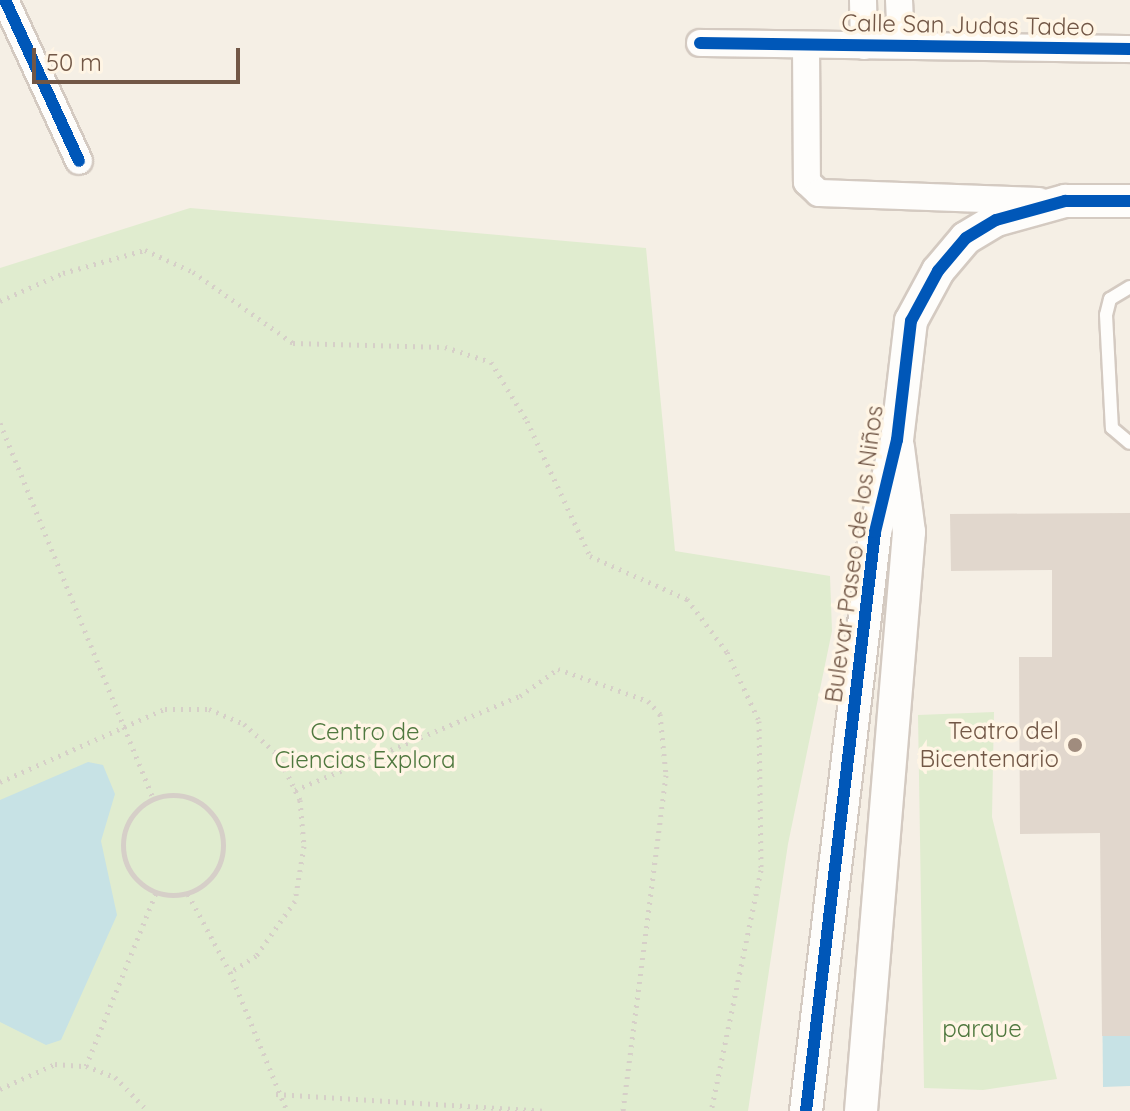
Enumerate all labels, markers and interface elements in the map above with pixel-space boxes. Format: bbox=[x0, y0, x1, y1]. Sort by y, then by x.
street label: Calle San Judas Tadeo bbox=[841, 8, 1095, 42]
scale bar bbox=[36, 32, 244, 82]
text: 50 m bbox=[46, 47, 102, 77]
street label: Bulevar Paseo de los Niños bbox=[819, 403, 889, 705]
place label: Teatro del Bicentenario bbox=[920, 717, 1059, 773]
park label: Centro de Ciencias Explora bbox=[274, 718, 456, 774]
marker: Teatro del Bicentenario bbox=[1066, 736, 1084, 754]
park label: parque bbox=[942, 1015, 1022, 1043]

